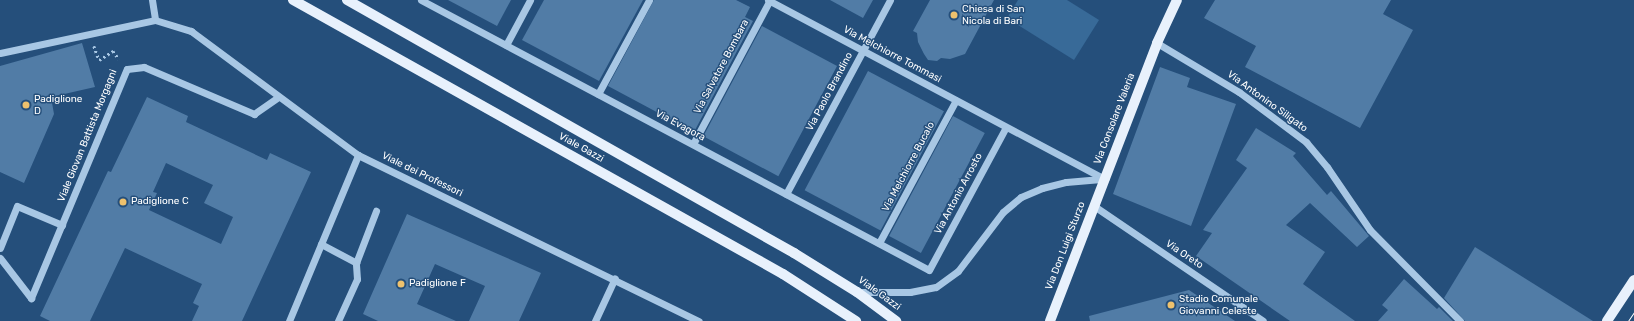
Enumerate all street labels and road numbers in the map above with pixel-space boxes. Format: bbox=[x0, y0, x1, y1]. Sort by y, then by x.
street label: Via Salvatore Bombara bbox=[692, 18, 752, 116]
street label: Via Melchiorre Tommasi bbox=[841, 24, 943, 86]
street label: Via Paolo Brandino bbox=[804, 51, 856, 133]
street label: Viale Giovan Battista Morgagni bbox=[56, 68, 120, 204]
street label: Via Antonino Siligato bbox=[1224, 69, 1310, 135]
street label: Via Consolare Valeria bbox=[1092, 71, 1138, 167]
street label: Via Evagora bbox=[653, 108, 707, 144]
street label: Via Melchiorre Bucalo bbox=[880, 120, 938, 214]
street label: Viale Gazzi bbox=[556, 131, 606, 165]
street label: Viale dei Professori bbox=[380, 150, 464, 200]
street label: Via Antonio Arrosto bbox=[932, 151, 986, 237]
street label: Via Don Luigi Sturzo bbox=[1044, 200, 1088, 292]
street label: Via Oreto bbox=[1163, 238, 1205, 272]
street label: Viale Gazzi bbox=[855, 274, 903, 314]

